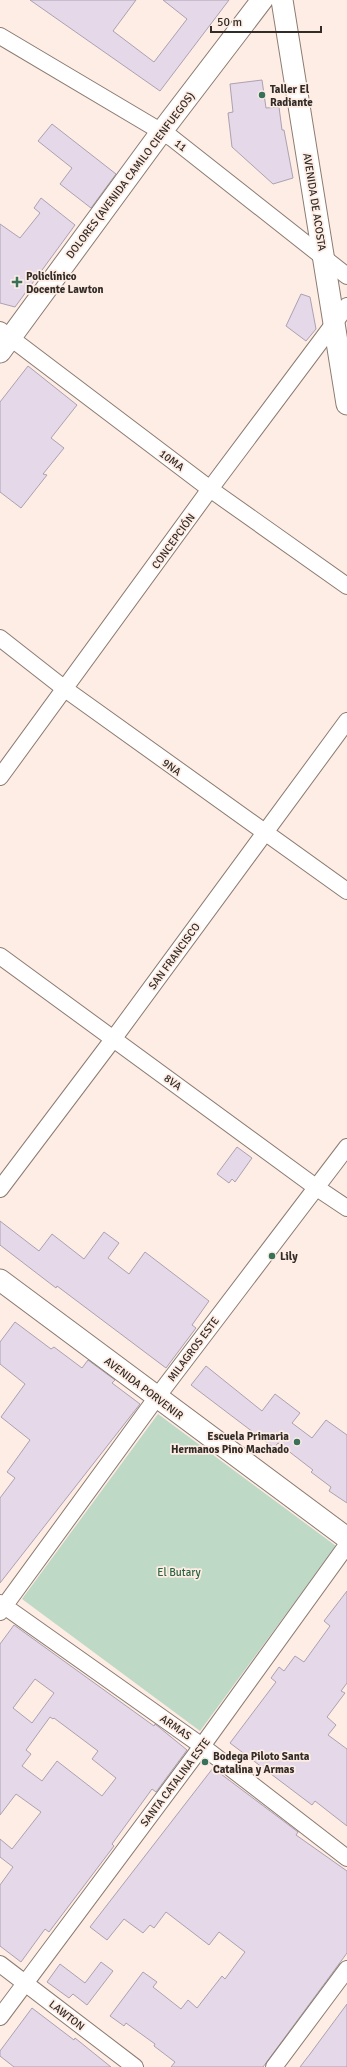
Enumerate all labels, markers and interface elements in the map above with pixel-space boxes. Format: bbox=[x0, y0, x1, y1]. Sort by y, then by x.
scale bar bbox=[211, 8, 321, 34]
text: 50 m bbox=[217, 15, 242, 30]
place label: Taller El Radiante bbox=[270, 83, 313, 109]
street label: DOLORES (AVENIDA CAMILO CIENFUEGOS) bbox=[64, 90, 197, 261]
marker: Taller El Radiante bbox=[257, 90, 267, 100]
street label: 11 bbox=[172, 137, 189, 154]
street label: AVENIDA DE ACOSTA bbox=[300, 152, 329, 252]
place label: Policlínico Docente Lawton bbox=[26, 270, 103, 296]
marker: Policlínico Docente Lawton bbox=[11, 276, 23, 288]
street label: 10MA bbox=[157, 447, 187, 474]
street label: CONCEPCIÓN bbox=[148, 511, 198, 571]
street label: 9NA bbox=[160, 756, 184, 779]
street label: SAN FRANCISCO bbox=[146, 921, 203, 992]
street label: 8VA bbox=[161, 1072, 184, 1093]
place label: Lily bbox=[280, 1250, 298, 1263]
marker: Lily bbox=[267, 1251, 277, 1261]
street label: MILAGROS ESTE bbox=[165, 1315, 222, 1384]
street label: AVENIDA PORVENIR bbox=[102, 1355, 186, 1423]
place label: Escuela Primaria Hermanos Pino Machado bbox=[171, 1430, 289, 1456]
marker: Escuela Primaria Hermanos Pino Machado bbox=[292, 1437, 302, 1447]
park label: El Butary bbox=[157, 1566, 202, 1579]
street label: ARMAS bbox=[158, 1712, 194, 1743]
street label: SANTA CATALINA ESTE bbox=[138, 1735, 213, 1829]
place label: Bodega Piloto Santa Catalina y Armas bbox=[213, 1750, 310, 1776]
marker: Bodega Piloto Santa Catalina y Armas bbox=[200, 1757, 210, 1767]
street label: LAWTON bbox=[46, 1998, 87, 2033]

